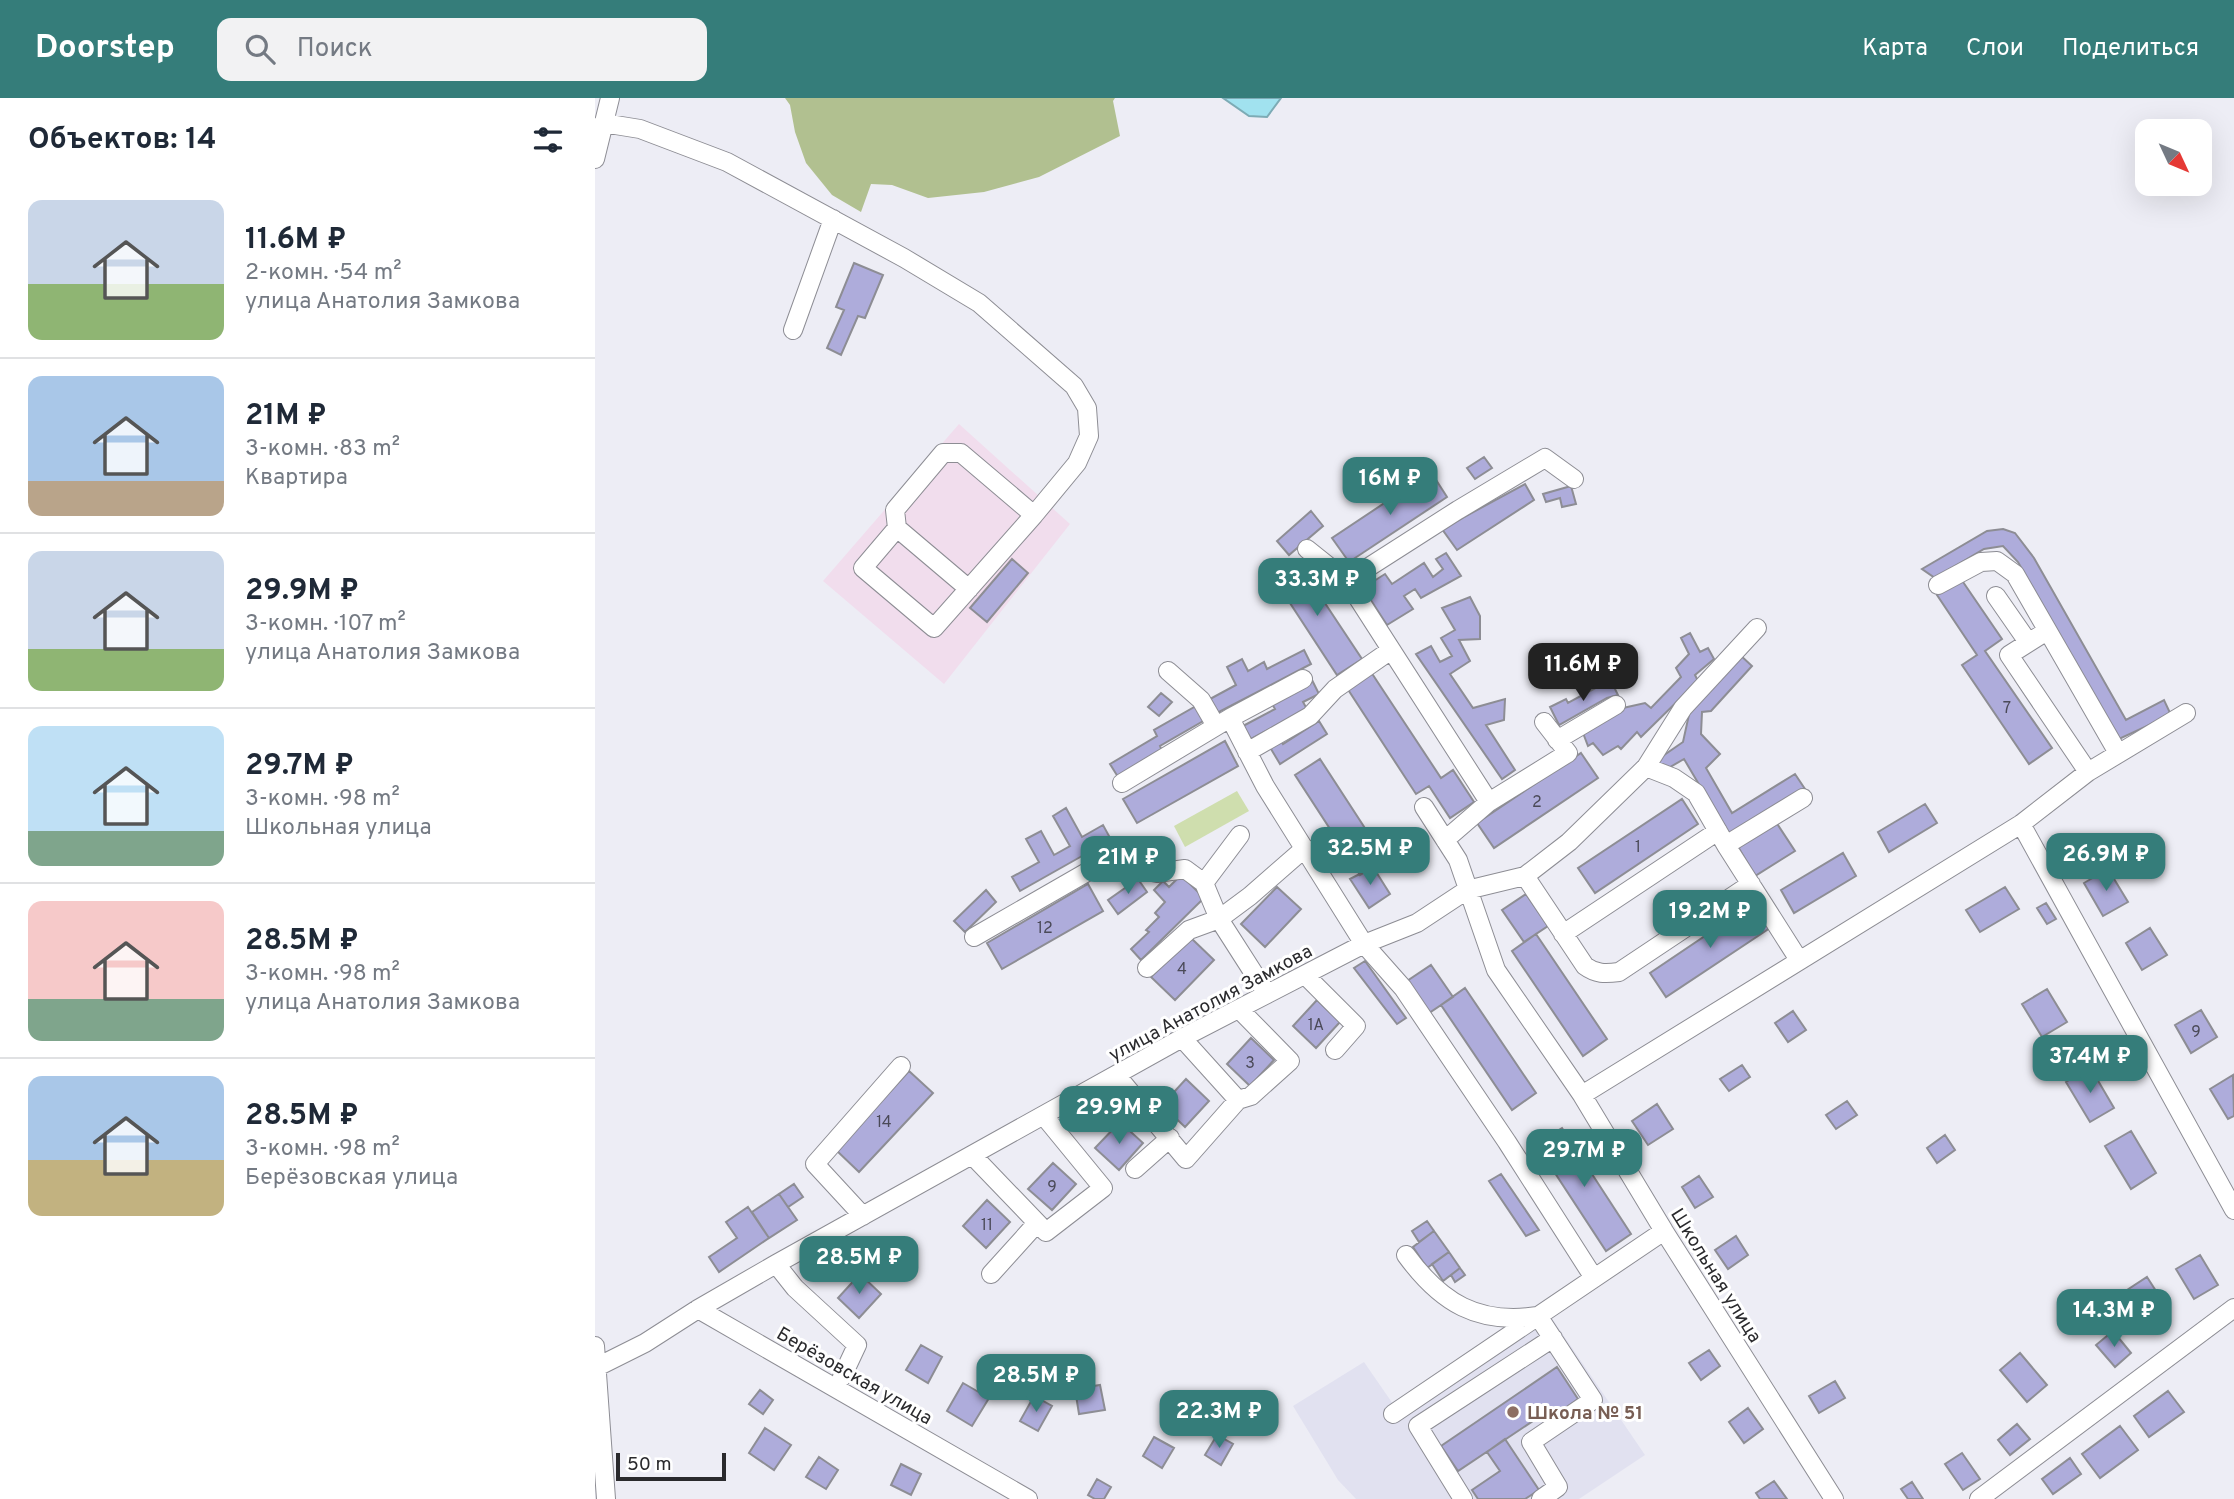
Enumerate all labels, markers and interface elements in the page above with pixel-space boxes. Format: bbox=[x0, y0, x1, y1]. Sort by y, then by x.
search box bbox=[217, 18, 707, 81]
text: Doorstep bbox=[35, 28, 175, 70]
icon: search bbox=[241, 30, 279, 68]
text: Поиск bbox=[297, 33, 373, 66]
text: Карта bbox=[1862, 34, 1928, 64]
text: Слои bbox=[1966, 34, 2024, 64]
text: Поделиться bbox=[2062, 34, 2199, 64]
north arrow bbox=[2135, 119, 2212, 196]
map controls bbox=[2135, 119, 2212, 196]
icon: filters bbox=[529, 121, 567, 159]
text: Объектов: 14 bbox=[28, 122, 216, 159]
text: 11.6M ₽ bbox=[245, 222, 346, 259]
icon: home bbox=[84, 228, 168, 312]
text: 2-комн. · 54 m² bbox=[245, 259, 401, 288]
text: улица Анатолия Замкова bbox=[245, 288, 520, 317]
text: 21M ₽ bbox=[245, 398, 327, 435]
icon: home bbox=[84, 404, 168, 488]
text: 3-комн. · 83 m² bbox=[245, 435, 400, 464]
pin: 16M ₽ bbox=[1341, 458, 1439, 517]
text: Квартира bbox=[245, 464, 348, 493]
text: 16M ₽ bbox=[1359, 465, 1421, 494]
pin: 33.3M ₽ bbox=[1252, 559, 1382, 618]
text: 33.3M ₽ bbox=[1274, 566, 1360, 595]
text: 29.9M ₽ bbox=[245, 573, 359, 610]
icon: home bbox=[84, 579, 168, 663]
text: 3-комн. · 107 m² bbox=[245, 610, 406, 639]
text: улица Анатолия Замкова bbox=[245, 639, 520, 668]
pin: 11.6M ₽ bbox=[1518, 644, 1648, 703]
text: 11.6M ₽ bbox=[1544, 651, 1622, 680]
house number: 7 bbox=[2003, 699, 2011, 719]
text: 29.7M ₽ bbox=[245, 748, 354, 785]
icon: home bbox=[84, 754, 168, 838]
text: 3-комн. · 98 m² bbox=[245, 785, 400, 814]
house number: 2 bbox=[1532, 793, 1542, 813]
text: Школьная улица bbox=[245, 814, 432, 843]
pin: 32.5M ₽ bbox=[1305, 828, 1435, 887]
pin: 26.9M ₽ bbox=[2041, 834, 2171, 893]
text: 32.5M ₽ bbox=[1327, 835, 1413, 864]
pin: 21M ₽ bbox=[1079, 836, 1177, 896]
house number: 1 bbox=[1635, 838, 1641, 858]
text: 26.9M ₽ bbox=[2062, 841, 2150, 870]
text: 21M ₽ bbox=[1097, 844, 1159, 873]
pin: 19.2M ₽ bbox=[1645, 890, 1775, 950]
text: 19.2M ₽ bbox=[1669, 898, 1751, 927]
house number: 12 bbox=[1037, 919, 1053, 939]
text: 28.5M ₽ bbox=[245, 923, 359, 960]
icon: home bbox=[84, 929, 168, 1013]
street label: улица Анатолия Замкова bbox=[1105, 940, 1317, 1068]
text: 3-комн. · 98 m² bbox=[245, 960, 400, 989]
house number: 4 bbox=[1177, 960, 1187, 980]
text: улица Анатолия Замкова bbox=[245, 989, 520, 1018]
house number: 1А bbox=[1308, 1016, 1324, 1036]
house number: 9 bbox=[2191, 1023, 2201, 1043]
pin: 37.4M ₽ bbox=[2025, 1035, 2155, 1095]
text: 37.4M ₽ bbox=[2049, 1043, 2131, 1072]
house number: 3 bbox=[1245, 1054, 1255, 1074]
pin: 29.9M ₽ bbox=[1054, 1086, 1184, 1146]
text: 29.9M ₽ bbox=[1075, 1094, 1163, 1123]
text: 28.5M ₽ bbox=[245, 1098, 359, 1135]
icon: home bbox=[84, 1104, 168, 1188]
house number: 14 bbox=[876, 1113, 892, 1133]
pin: 29.7M ₽ bbox=[1519, 1130, 1649, 1189]
text: 3-комн. · 98 m² bbox=[245, 1135, 400, 1164]
text: 29.7M ₽ bbox=[1542, 1137, 1626, 1166]
text: Берёзовская улица bbox=[245, 1164, 458, 1193]
house number: 9 bbox=[1047, 1178, 1057, 1198]
street label: Школьная улица bbox=[1664, 1204, 1766, 1348]
house number: 11 bbox=[981, 1216, 993, 1236]
pin: 28.5M ₽ bbox=[794, 1236, 924, 1296]
text: 28.5M ₽ bbox=[815, 1244, 903, 1273]
pin: 14.3M ₽ bbox=[2049, 1290, 2179, 1349]
text: 14.3M ₽ bbox=[2073, 1297, 2155, 1326]
street label: Берёзовская улица bbox=[772, 1322, 936, 1431]
pin: 28.5M ₽ bbox=[971, 1354, 1101, 1414]
text: 28.5M ₽ bbox=[992, 1362, 1080, 1391]
pin: 22.3M ₽ bbox=[1154, 1390, 1284, 1450]
text: 22.3M ₽ bbox=[1176, 1398, 1262, 1427]
place label: Школа № 51 bbox=[1527, 1402, 1643, 1426]
marker: Школа № 51 bbox=[1505, 1404, 1521, 1420]
scale bar bbox=[616, 1450, 726, 1482]
text: 50 m bbox=[627, 1453, 672, 1477]

